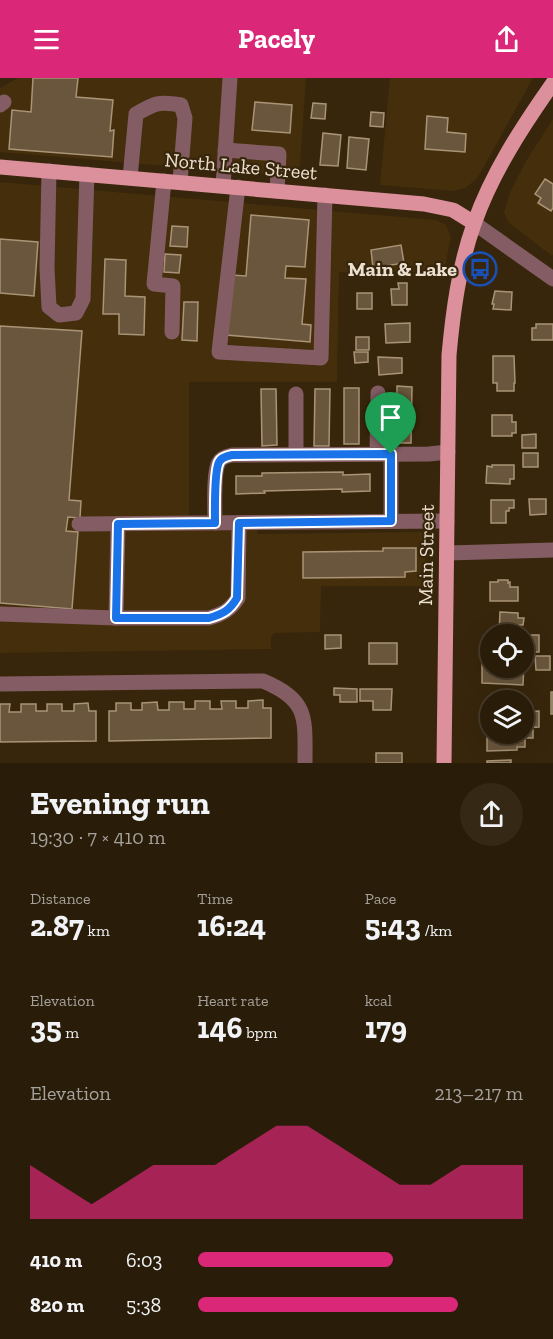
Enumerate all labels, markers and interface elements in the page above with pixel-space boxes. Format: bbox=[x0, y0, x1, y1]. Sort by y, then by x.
icon: menu bbox=[30, 23, 63, 56]
text: Pacely bbox=[238, 23, 315, 55]
icon: share bbox=[490, 23, 523, 56]
street label: North Lake Street bbox=[164, 147, 319, 185]
bus stop icon: Main & Lake bbox=[462, 251, 498, 287]
place label: Main & Lake bbox=[348, 257, 457, 281]
pin bbox=[365, 392, 416, 454]
icon: arrive bbox=[374, 401, 407, 434]
street label: Main Street bbox=[413, 504, 439, 606]
map controls bbox=[480, 624, 534, 744]
button: locate bbox=[480, 624, 534, 678]
button: layers bbox=[480, 690, 534, 744]
text: Evening run bbox=[30, 783, 210, 822]
button: share bbox=[460, 783, 523, 846]
text: 19:30 · 7 × 410 m bbox=[30, 825, 166, 849]
text: Distance bbox=[30, 889, 91, 908]
text: Time bbox=[197, 889, 233, 908]
text: Pace bbox=[365, 889, 396, 908]
text: 2.87 bbox=[30, 908, 84, 944]
text: 16:24 bbox=[197, 908, 266, 944]
text: 5:43 bbox=[365, 908, 421, 944]
text: km bbox=[84, 921, 110, 940]
text: /km bbox=[421, 921, 452, 940]
text: Elevation bbox=[30, 991, 95, 1010]
text: Heart rate bbox=[197, 991, 268, 1010]
text: kcal bbox=[365, 991, 392, 1010]
text: 35 bbox=[30, 1010, 62, 1046]
text: 146 bbox=[197, 1010, 243, 1046]
text: 179 bbox=[365, 1010, 407, 1046]
text: m bbox=[62, 1023, 79, 1042]
text: bpm bbox=[243, 1023, 277, 1042]
text: Elevation bbox=[30, 1081, 111, 1105]
text: 213–217 m bbox=[434, 1081, 523, 1105]
text: 410 m bbox=[30, 1248, 82, 1272]
text: 6:03 bbox=[126, 1248, 162, 1272]
text: 820 m bbox=[30, 1293, 84, 1317]
text: 5:38 bbox=[126, 1293, 161, 1317]

